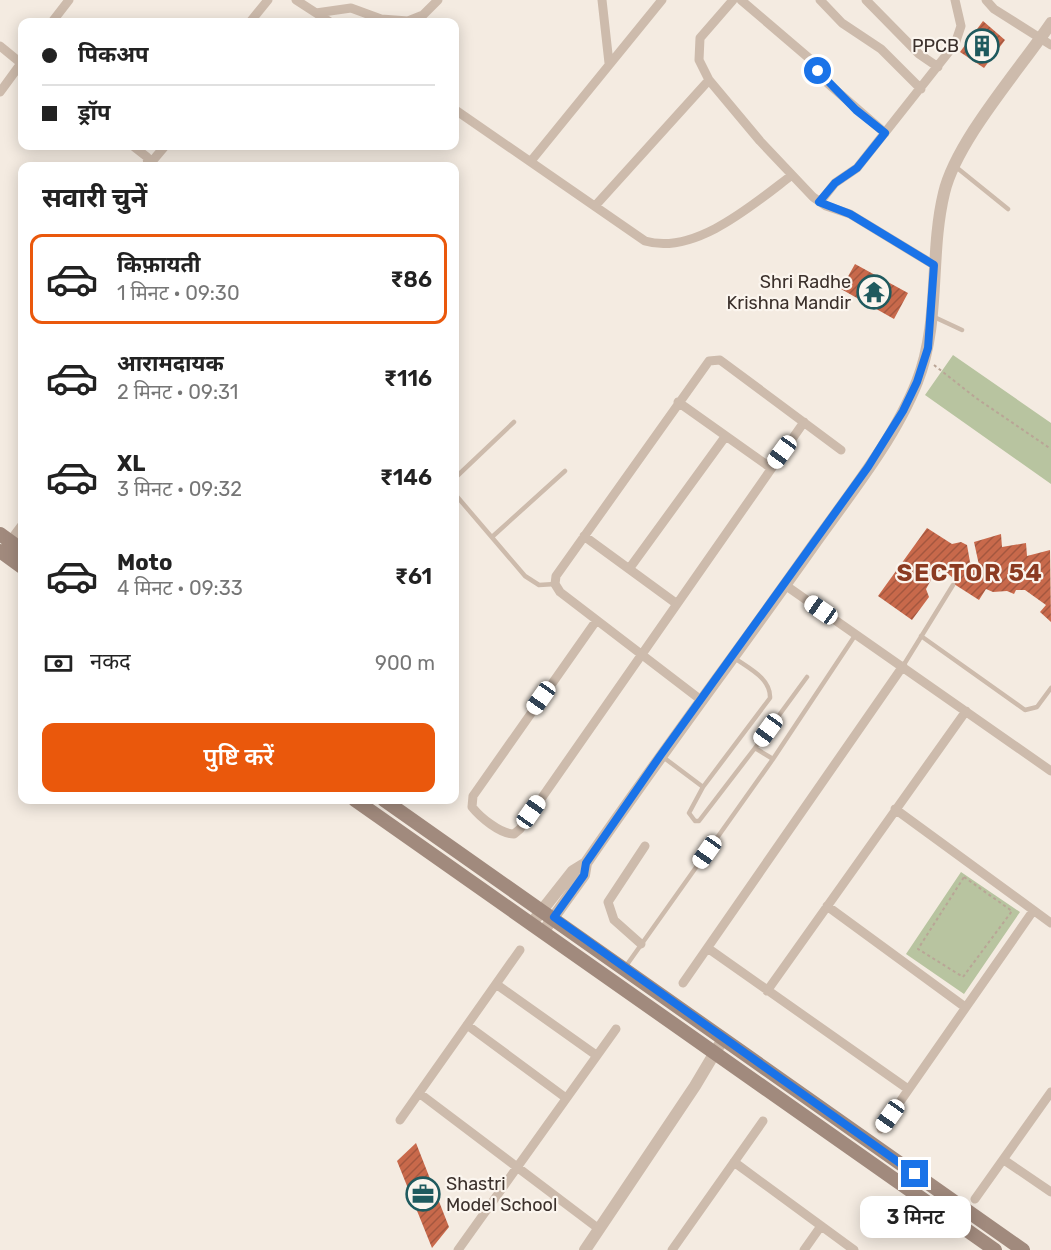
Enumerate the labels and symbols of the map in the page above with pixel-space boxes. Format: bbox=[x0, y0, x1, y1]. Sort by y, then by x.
building icon: PPCB bbox=[964, 28, 1000, 64]
place label: PPCB bbox=[912, 35, 959, 57]
route start bbox=[804, 57, 831, 84]
place label: Shri Radhe Krishna Mandir bbox=[727, 271, 851, 314]
temple icon: Shri Radhe Krishna Mandir bbox=[856, 274, 892, 310]
car bbox=[764, 432, 800, 472]
district label: SECTOR 54 bbox=[897, 559, 1044, 587]
car bbox=[801, 592, 841, 628]
car bbox=[523, 678, 559, 718]
car bbox=[750, 710, 786, 750]
car bbox=[513, 792, 549, 832]
car bbox=[689, 832, 725, 872]
car bbox=[872, 1096, 908, 1136]
route end bbox=[901, 1160, 928, 1187]
place label: Shastri Model School bbox=[446, 1173, 557, 1216]
office icon: Shastri Model School bbox=[405, 1176, 441, 1212]
callout: 3 मिनट bbox=[860, 1195, 970, 1237]

